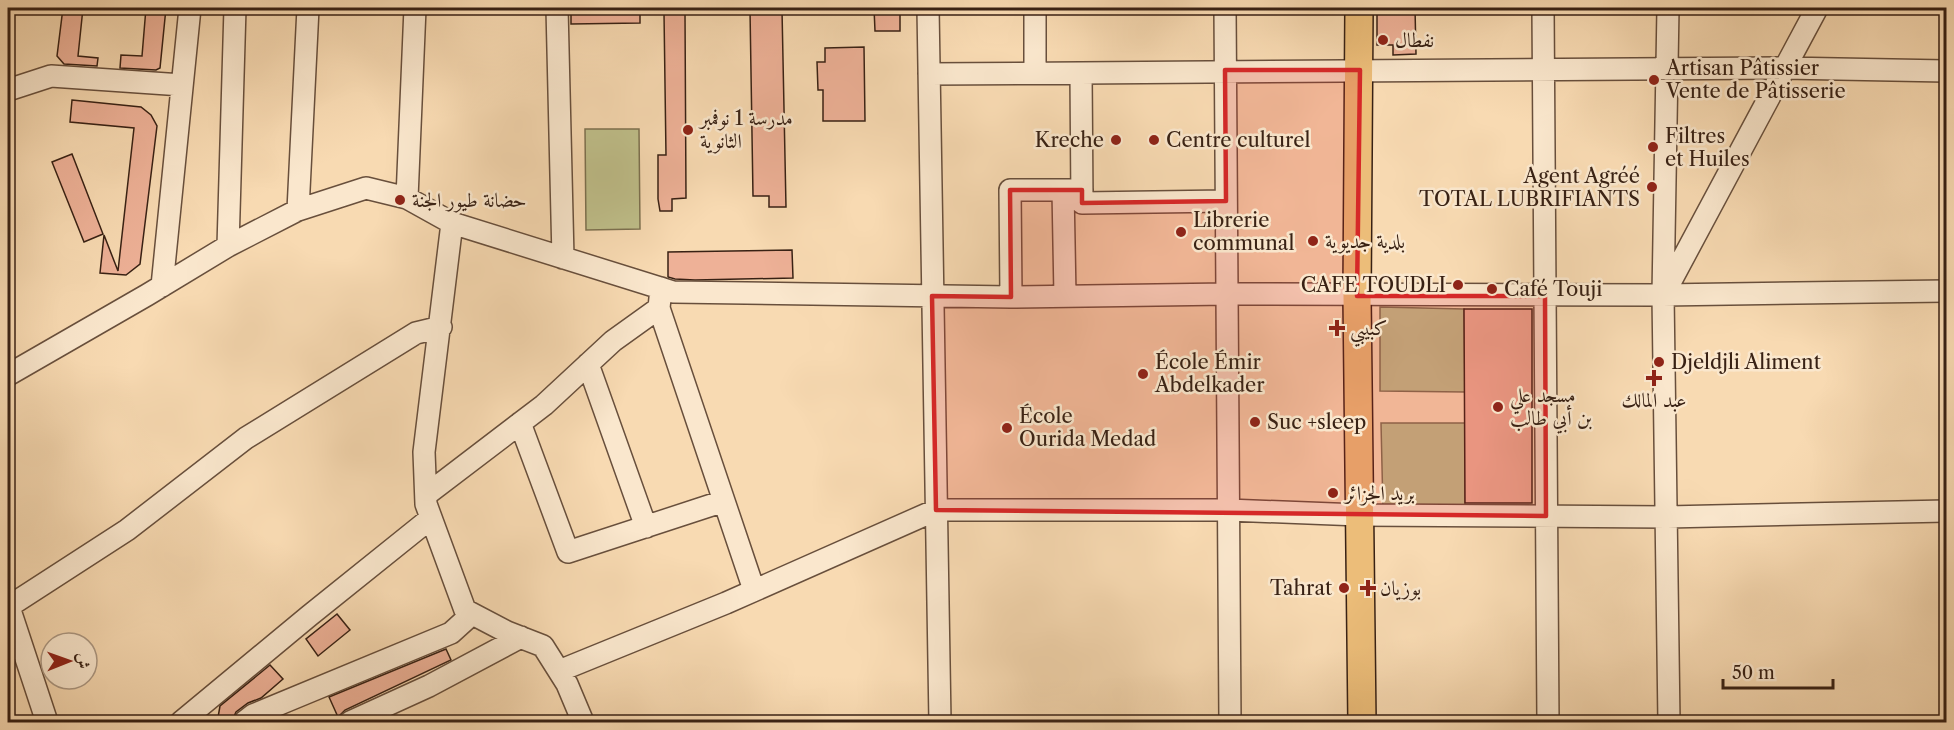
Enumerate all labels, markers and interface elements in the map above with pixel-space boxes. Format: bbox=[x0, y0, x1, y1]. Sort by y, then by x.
place label: نفطال bbox=[1395, 28, 1434, 52]
marker: نفطال bbox=[1376, 33, 1390, 47]
place label: Artisan Pâtissier Vente de Pâtisserie bbox=[1665, 56, 1846, 103]
marker: Artisan Pâtissier Vente de Pâtisserie bbox=[1647, 73, 1661, 87]
place label: مدرسة 1 نوفمبر الثانوية bbox=[698, 106, 793, 154]
marker: مدرسة 1 نوفمبر الثانوية bbox=[681, 123, 695, 137]
place label: Filtres et Huiles bbox=[1665, 124, 1750, 171]
place label: Kreche bbox=[1035, 128, 1104, 152]
place label: Centre culturel bbox=[1166, 128, 1310, 152]
marker: Kreche bbox=[1109, 133, 1123, 147]
marker: Centre culturel bbox=[1147, 133, 1161, 147]
marker: Filtres et Huiles bbox=[1646, 140, 1660, 154]
place label: Agent Agréé TOTAL LUBRIFIANTS bbox=[1419, 164, 1640, 211]
marker: Agent Agréé TOTAL LUBRIFIANTS bbox=[1645, 180, 1659, 194]
place label: حضانة طيور الجنة bbox=[412, 188, 527, 213]
marker: حضانة طيور الجنة bbox=[393, 193, 407, 207]
place label: Librerie communal bbox=[1193, 208, 1294, 255]
marker: Librerie communal bbox=[1174, 225, 1188, 239]
place label: بلدية جديوية bbox=[1325, 229, 1405, 254]
marker: بلدية جديوية bbox=[1306, 234, 1320, 248]
place label: CAFE TOUDLI bbox=[1301, 273, 1446, 297]
place label: Café Touji bbox=[1504, 277, 1602, 301]
marker: CAFE TOUDLI bbox=[1451, 278, 1465, 292]
marker: Café Touji bbox=[1485, 282, 1499, 296]
place label: كبيبي bbox=[1350, 316, 1388, 347]
marker: كبيبي bbox=[1328, 319, 1346, 337]
place label: École Émir Abdelkader bbox=[1154, 349, 1265, 397]
place label: Djeldjli Aliment bbox=[1671, 350, 1821, 374]
marker: Djeldjli Aliment bbox=[1652, 355, 1666, 369]
marker: École Émir Abdelkader bbox=[1136, 367, 1150, 381]
marker: عبد المالك bbox=[1647, 371, 1661, 385]
place label: مسجد علي بن أبي طالب bbox=[1510, 383, 1592, 434]
place label: عبد المالك bbox=[1621, 388, 1687, 412]
marker: مسجد علي بن أبي طالب bbox=[1491, 400, 1505, 414]
place label: École Ourida Medad bbox=[1019, 403, 1156, 451]
place label: Suc +sleep bbox=[1267, 410, 1366, 434]
marker: Suc +sleep bbox=[1248, 415, 1262, 429]
marker: École Ourida Medad bbox=[1000, 421, 1014, 435]
place label: بريد الجزائر bbox=[1343, 481, 1415, 506]
marker: بريد الجزائر bbox=[1326, 486, 1340, 500]
place label: Tahrat bbox=[1270, 576, 1332, 600]
place label: بوزيان bbox=[1380, 576, 1421, 601]
marker: Tahrat bbox=[1337, 581, 1351, 595]
marker: بوزيان bbox=[1361, 581, 1375, 595]
north arrow bbox=[39, 631, 99, 691]
scale bar bbox=[1723, 652, 1832, 690]
text: ش bbox=[74, 653, 94, 669]
text: 50 m bbox=[1732, 662, 1775, 684]

